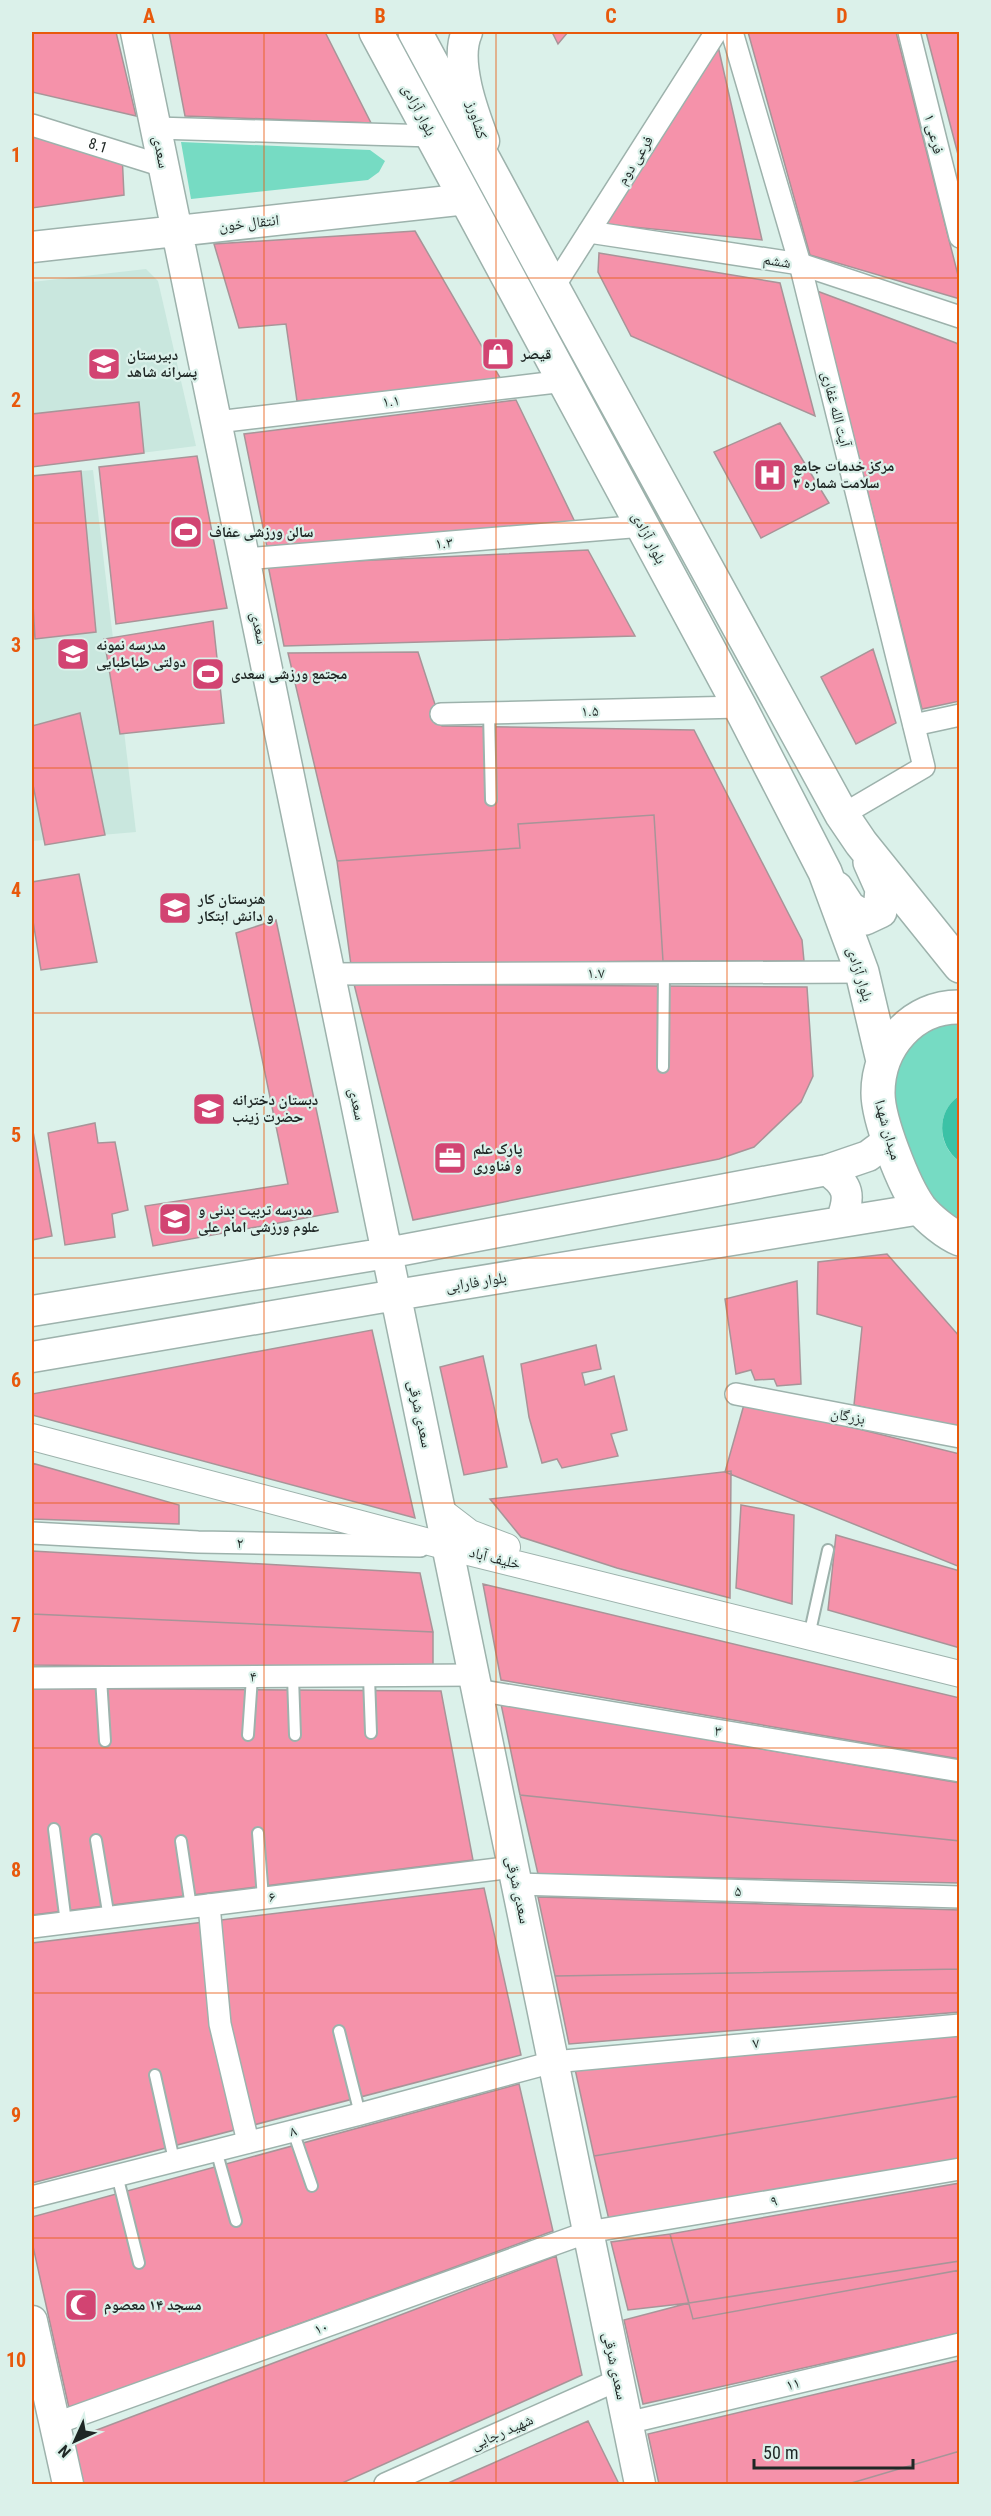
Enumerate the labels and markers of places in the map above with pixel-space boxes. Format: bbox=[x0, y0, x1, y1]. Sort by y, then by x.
shop icon: قیصر bbox=[480, 336, 516, 372]
place label: قیصر bbox=[520, 345, 551, 363]
school or university icon: دبیرستان پسرانه شاهد bbox=[86, 346, 122, 382]
place label: دبیرستان پسرانه شاهد bbox=[127, 346, 197, 381]
hospital icon: مرکز خدمات جامع سلامت شماره ۳ bbox=[752, 457, 788, 493]
place label: مرکز خدمات جامع سلامت شماره ۳ bbox=[793, 457, 894, 492]
sports icon: سالن ورزشی عفاف bbox=[168, 514, 204, 550]
place label: سالن ورزشی عفاف bbox=[209, 523, 314, 541]
school or university icon: مدرسه نمونه دولتی طباطبایی bbox=[55, 636, 91, 672]
place label: مدرسه نمونه دولتی طباطبایی bbox=[96, 636, 186, 671]
sports icon: مجتمع ورزشی سعدی bbox=[190, 656, 226, 692]
place label: مجتمع ورزشی سعدی bbox=[231, 665, 347, 684]
school or university icon: هنرستان کار و دانش ابتکار bbox=[157, 890, 193, 926]
place label: هنرستان کار و دانش ابتکار bbox=[197, 890, 274, 925]
school or university icon: دبستان دخترانه حضرت زینب bbox=[191, 1091, 227, 1127]
place label: دبستان دخترانه حضرت زینب bbox=[232, 1091, 318, 1126]
office icon: پارک علم و فناوری bbox=[432, 1140, 468, 1176]
place label: پارک علم و فناوری bbox=[473, 1140, 522, 1175]
school or university icon: مدرسه تربیت بدنی و علوم ورزشی امام علی bbox=[157, 1201, 193, 1237]
place label: مدرسه تربیت بدنی و علوم ورزشی امام علی bbox=[198, 1201, 319, 1237]
mosque icon: مسجد ۱۴ معصوم bbox=[63, 2287, 99, 2323]
place label: مسجد ۱۴ معصوم bbox=[104, 2296, 202, 2315]

